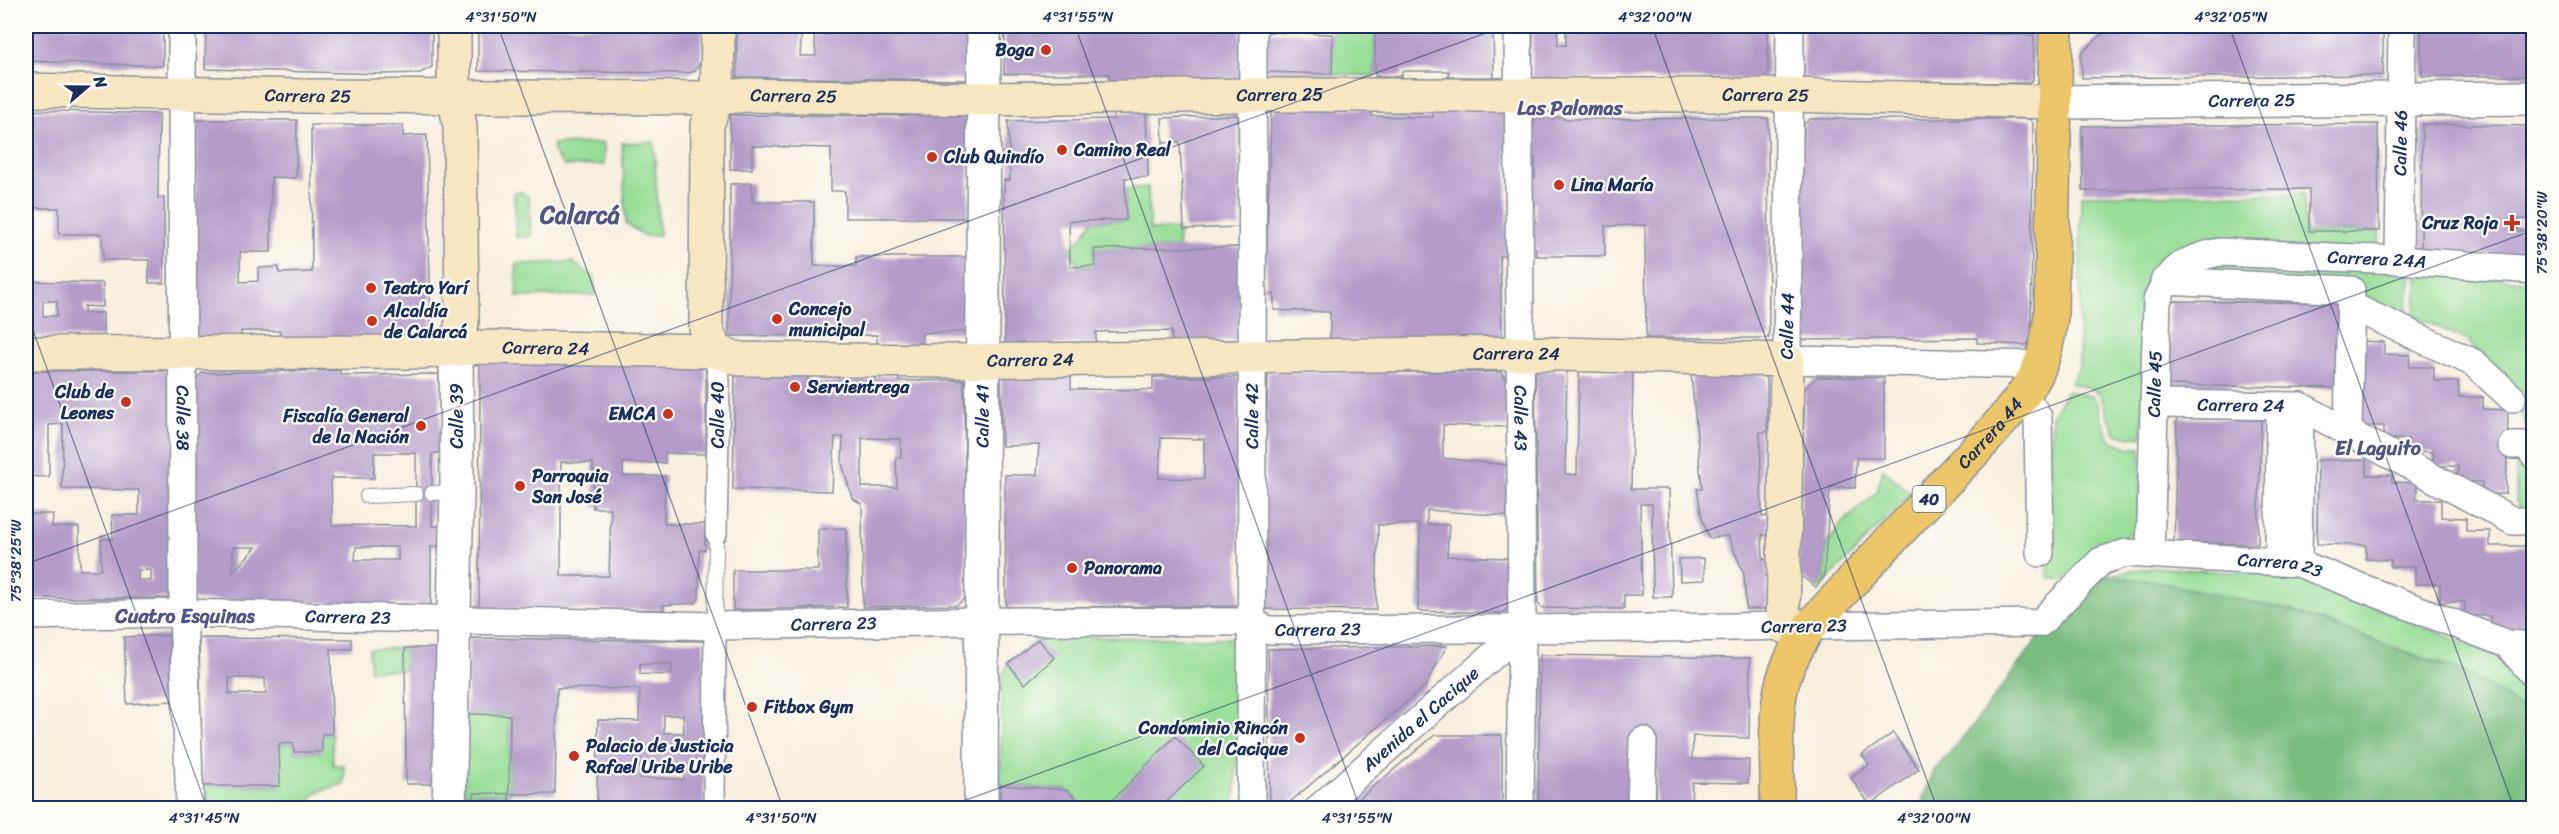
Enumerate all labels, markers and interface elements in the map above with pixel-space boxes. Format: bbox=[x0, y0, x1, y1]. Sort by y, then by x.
text: 4°31'50"N bbox=[465, 4, 537, 30]
text: 4°31'55"N bbox=[1043, 4, 1114, 30]
text: 4°32'00"N bbox=[1618, 4, 1693, 30]
text: 4°32'05"N bbox=[2194, 4, 2268, 30]
place label: Boga bbox=[995, 34, 1035, 66]
marker: Boga bbox=[1039, 43, 1053, 57]
north arrow bbox=[57, 57, 117, 117]
text: N bbox=[85, 71, 116, 93]
street label: Carrera 25 bbox=[264, 79, 351, 112]
street label: Carrera 25 bbox=[750, 79, 837, 113]
street label: Carrera 25 bbox=[1236, 79, 1323, 111]
street label: Carrera 25 bbox=[1722, 79, 1810, 112]
street label: Carrera 25 bbox=[2208, 84, 2296, 117]
district label: Las Palomas bbox=[1517, 91, 1624, 126]
street label: Calle 46 bbox=[2384, 110, 2417, 176]
place label: Camino Real bbox=[1073, 134, 1172, 166]
place label: Club Quindío bbox=[943, 141, 1045, 173]
marker: Camino Real bbox=[1055, 143, 1069, 157]
marker: Club Quindío bbox=[925, 150, 939, 164]
place label: Lina María bbox=[1571, 169, 1654, 201]
marker: Lina María bbox=[1552, 178, 1566, 192]
text: 75°38'20"W bbox=[2529, 191, 2555, 274]
district label: Calarcá bbox=[539, 194, 620, 236]
place label: Cruz Roja bbox=[2421, 207, 2499, 239]
marker: Cruz Roja bbox=[2503, 214, 2521, 232]
street label: Carrera 24A bbox=[2327, 241, 2427, 278]
place label: Teatro Yarí bbox=[383, 272, 471, 304]
marker: Teatro Yarí bbox=[364, 281, 378, 295]
street label: Calle 44 bbox=[1770, 292, 1804, 360]
place label: Concejo municipal bbox=[788, 293, 866, 346]
place label: Alcaldía de Calarcá bbox=[383, 295, 467, 348]
marker: Concejo municipal bbox=[770, 312, 784, 326]
marker: Alcaldía de Calarcá bbox=[365, 314, 379, 328]
street label: Carrera 24 bbox=[502, 331, 590, 365]
street label: Carrera 24 bbox=[1473, 337, 1560, 370]
street label: Carrera 24 bbox=[987, 343, 1074, 376]
street label: Calle 45 bbox=[2138, 350, 2172, 418]
place label: Servientrega bbox=[806, 371, 910, 403]
place label: Club de Leones bbox=[54, 376, 115, 429]
marker: Servientrega bbox=[788, 380, 802, 394]
street label: Calle 40 bbox=[702, 381, 734, 449]
street label: Calle 39 bbox=[441, 383, 473, 449]
street label: Calle 42 bbox=[1236, 383, 1268, 449]
street label: Calle 41 bbox=[966, 384, 999, 448]
street label: Calle 38 bbox=[167, 385, 199, 451]
street label: Calle 43 bbox=[1504, 385, 1537, 451]
street label: Carrera 24 bbox=[2197, 389, 2285, 422]
street label: Carrera 44 bbox=[1949, 390, 2032, 477]
marker: Club de Leones bbox=[119, 395, 133, 409]
place label: EMCA bbox=[608, 398, 656, 430]
place label: Fiscalía General de la Nación bbox=[282, 400, 410, 453]
marker: EMCA bbox=[661, 407, 675, 421]
marker: Fiscalía General de la Nación bbox=[414, 419, 428, 433]
district label: El Laguito bbox=[2335, 431, 2422, 466]
place label: Parroquia San José bbox=[531, 460, 609, 513]
marker: Parroquia San José bbox=[513, 479, 527, 493]
road number: 40 bbox=[1912, 486, 1946, 512]
text: 75°38'25"W bbox=[3, 519, 29, 602]
street label: Carrera 23 bbox=[2237, 544, 2328, 587]
place label: Panorama bbox=[1084, 552, 1162, 584]
marker: Panorama bbox=[1065, 561, 1079, 575]
district label: Cuatro Esquinas bbox=[114, 599, 256, 634]
street label: Carrera 23 bbox=[305, 600, 391, 634]
street label: Carrera 23 bbox=[791, 607, 877, 641]
street label: Carrera 23 bbox=[1761, 609, 1847, 643]
street label: Carrera 23 bbox=[1275, 613, 1361, 646]
street label: Avenida el Cacique bbox=[1353, 658, 1487, 781]
place label: Fitbox Gym bbox=[763, 691, 854, 723]
marker: Fitbox Gym bbox=[745, 700, 759, 714]
place label: Condominio Rincón del Cacique bbox=[1138, 712, 1289, 765]
place label: Palacio de Justicia Rafael Uribe Uribe bbox=[585, 730, 734, 783]
marker: Condominio Rincón del Cacique bbox=[1293, 731, 1307, 745]
marker: Palacio de Justicia Rafael Uribe Uribe bbox=[567, 749, 581, 763]
text: 4°31'45"N bbox=[168, 805, 240, 831]
text: 4°31'50"N bbox=[745, 805, 817, 831]
text: 4°31'55"N bbox=[1322, 805, 1393, 831]
text: 4°32'00"N bbox=[1897, 805, 1972, 831]

